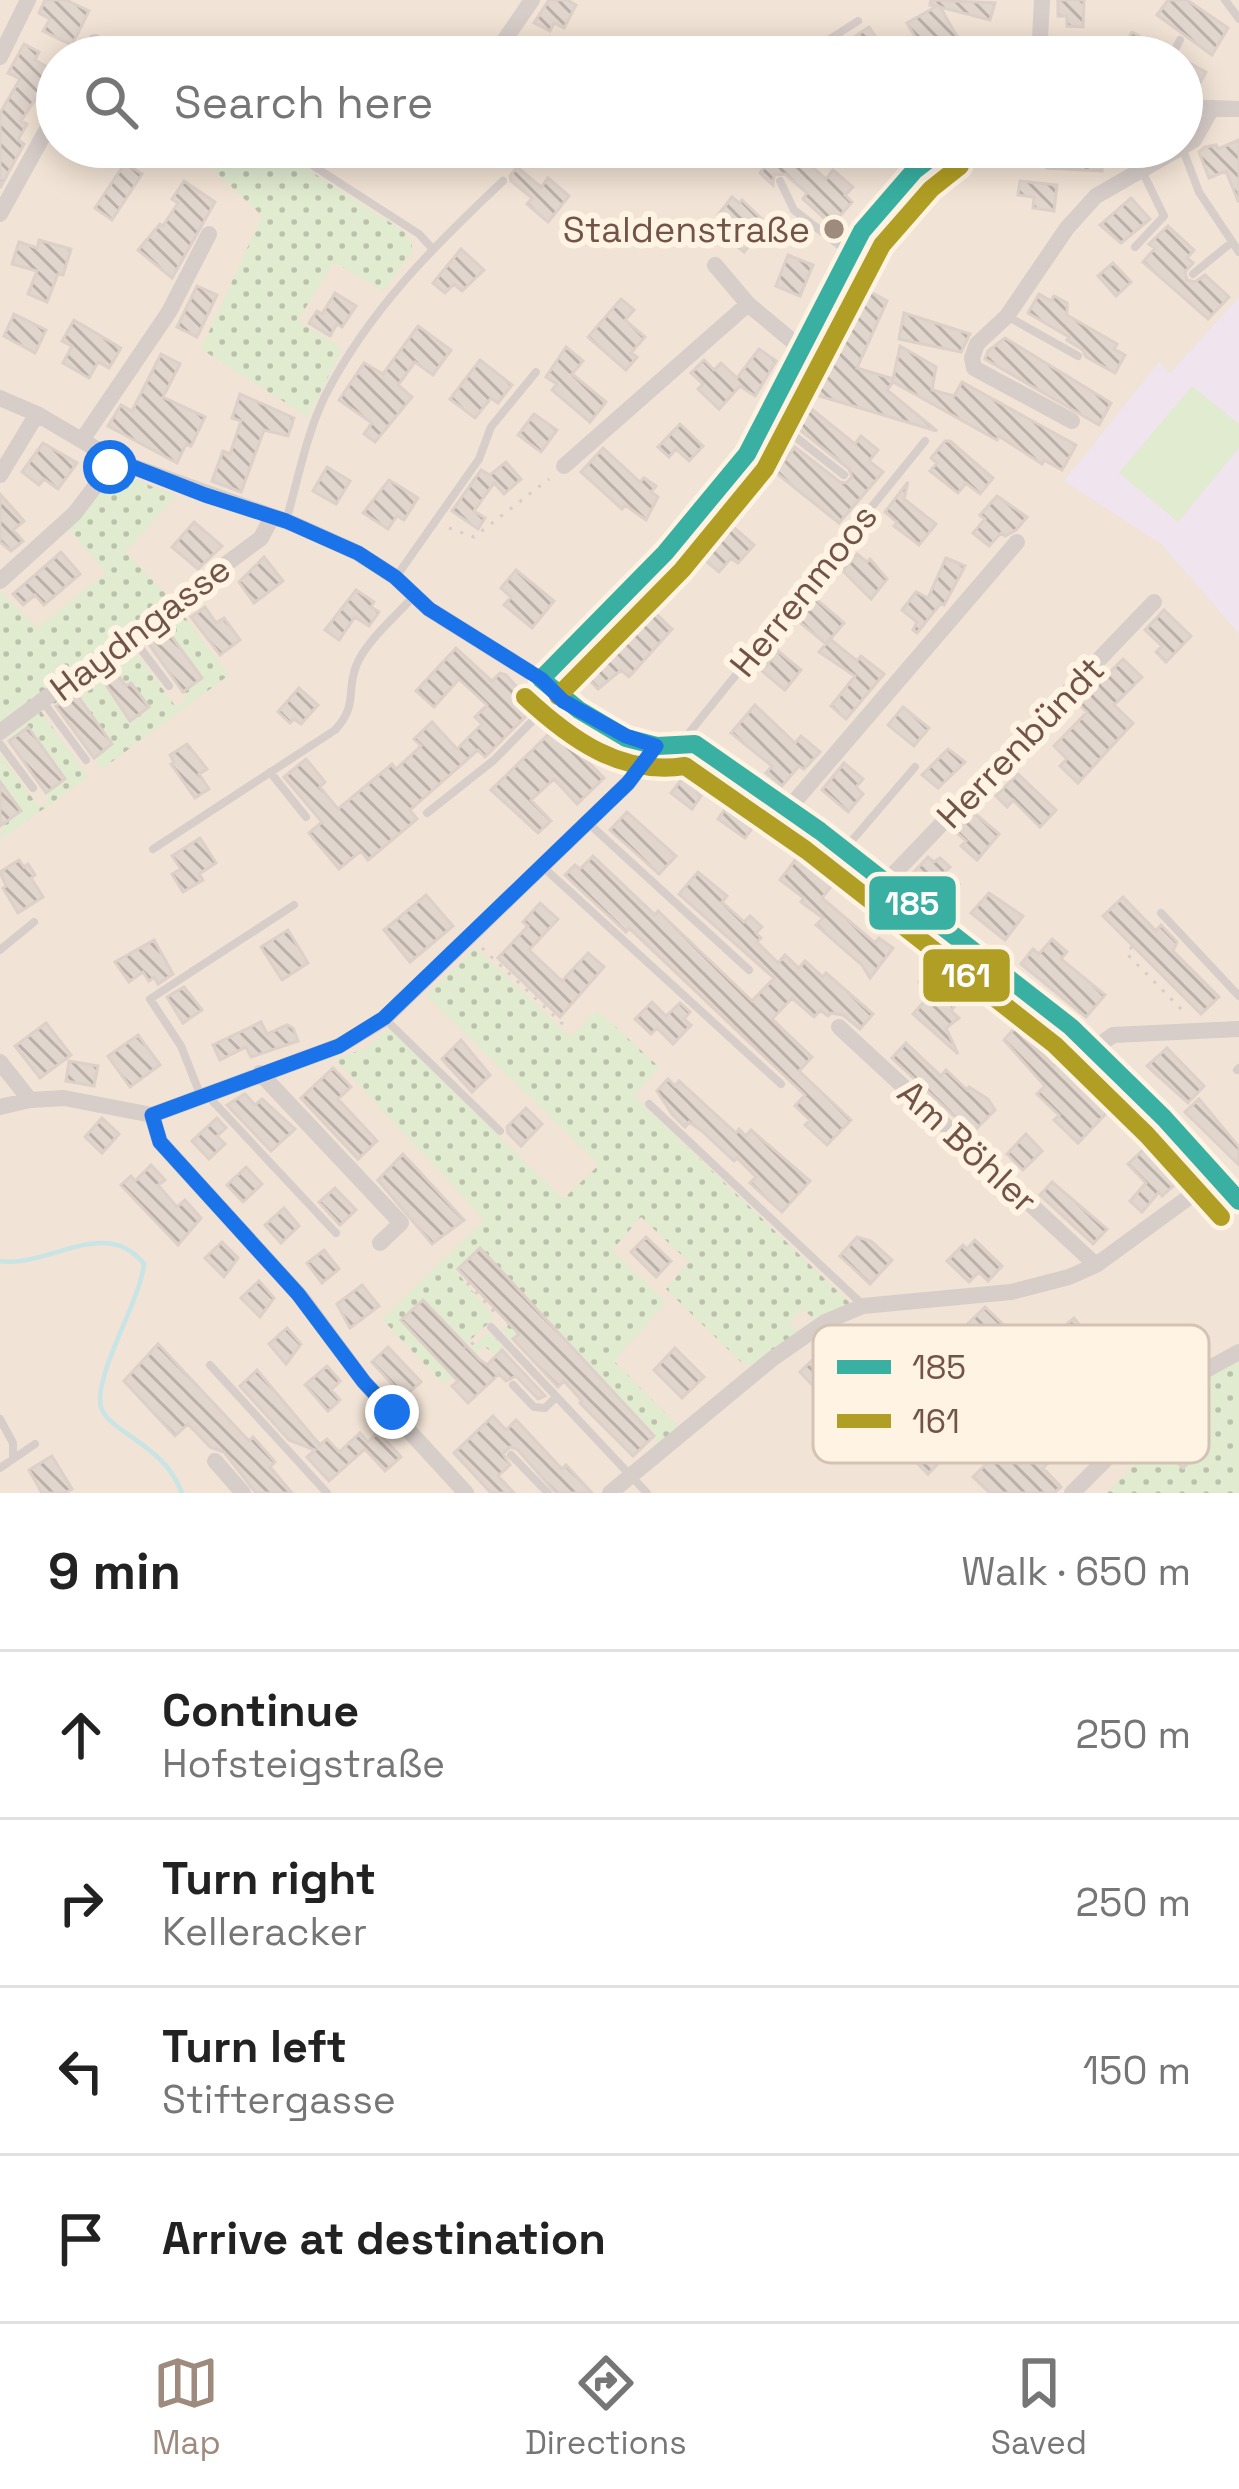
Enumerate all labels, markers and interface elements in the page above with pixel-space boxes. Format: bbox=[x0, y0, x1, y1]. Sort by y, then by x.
search box bbox=[36, 36, 1203, 168]
icon: search bbox=[78, 69, 144, 135]
text: Search here bbox=[174, 74, 433, 131]
place label: Staldenstraße bbox=[563, 207, 810, 253]
marker: Staldenstraße bbox=[821, 216, 847, 242]
route start bbox=[83, 440, 137, 494]
street label: Herrenmoos bbox=[720, 495, 887, 686]
street label: Haydngasse bbox=[41, 546, 240, 712]
street label: Herrenbündt bbox=[927, 647, 1114, 838]
line badge: 185 bbox=[867, 874, 958, 932]
text: 185 bbox=[885, 883, 939, 925]
line badge: 161 bbox=[921, 947, 1012, 1004]
text: 161 bbox=[941, 955, 991, 997]
street label: Am Böhler bbox=[888, 1070, 1047, 1223]
legend bbox=[813, 1325, 1209, 1463]
text: 185 bbox=[912, 1347, 966, 1389]
route end bbox=[365, 1385, 419, 1439]
text: 161 bbox=[912, 1401, 960, 1443]
text: 9 min bbox=[48, 1539, 181, 1604]
text: Walk · 650 m bbox=[961, 1547, 1191, 1596]
text: Continue bbox=[162, 1682, 359, 1739]
icon: ahead bbox=[48, 1702, 114, 1768]
text: 250 m bbox=[1076, 1710, 1191, 1759]
text: Hofsteigstraße bbox=[162, 1739, 445, 1788]
text: Turn right bbox=[162, 1850, 376, 1907]
icon: right bbox=[48, 1870, 114, 1936]
text: 250 m bbox=[1076, 1878, 1191, 1927]
text: Kelleracker bbox=[162, 1907, 367, 1956]
text: Turn left bbox=[162, 2018, 347, 2075]
icon: left bbox=[48, 2038, 114, 2104]
text: 150 m bbox=[1083, 2046, 1191, 2095]
text: Stiftergasse bbox=[162, 2075, 396, 2124]
icon: arrive bbox=[48, 2206, 114, 2272]
text: Arrive at destination bbox=[162, 2210, 606, 2267]
tab: Map bbox=[152, 2350, 221, 2464]
tab: Directions bbox=[525, 2350, 687, 2464]
tab: Saved bbox=[991, 2350, 1087, 2464]

